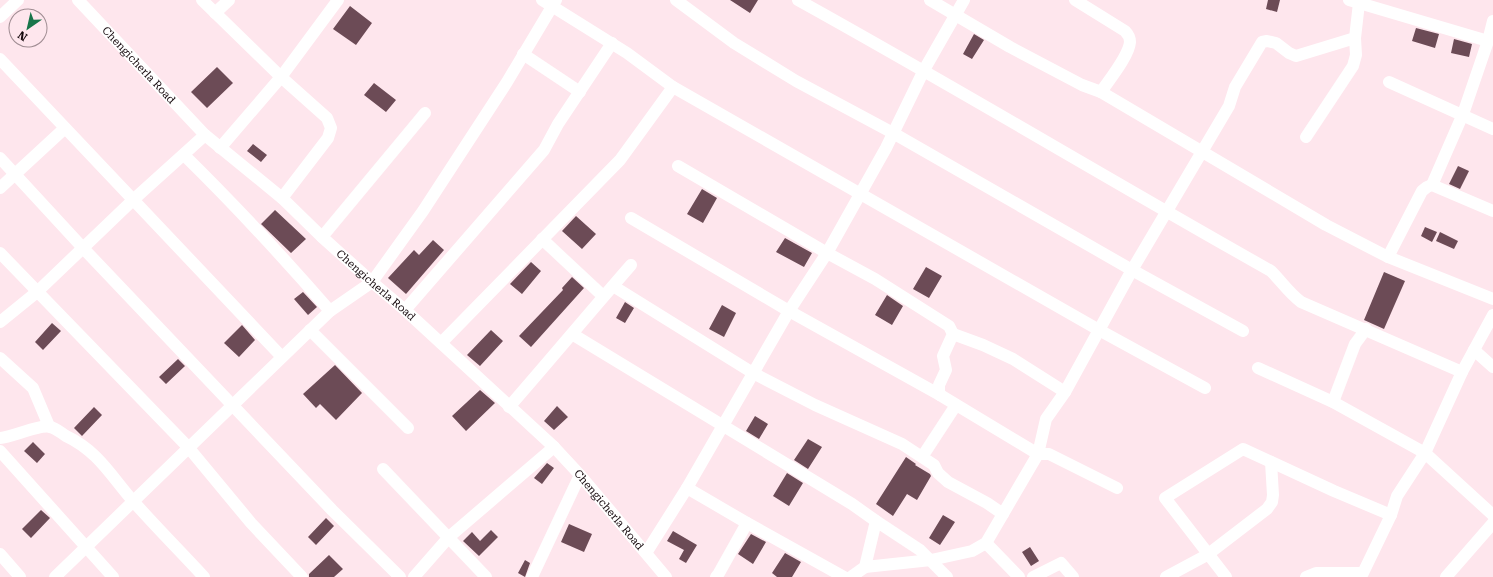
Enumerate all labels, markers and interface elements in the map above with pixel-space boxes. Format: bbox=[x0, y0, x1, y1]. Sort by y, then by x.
north arrow bbox=[8, 8, 48, 48]
street label: Chengicherla Road bbox=[100, 24, 178, 106]
text: N bbox=[15, 28, 30, 44]
street label: Chengicherla Road bbox=[334, 247, 418, 323]
street label: Chengicherla Road bbox=[572, 467, 647, 552]

